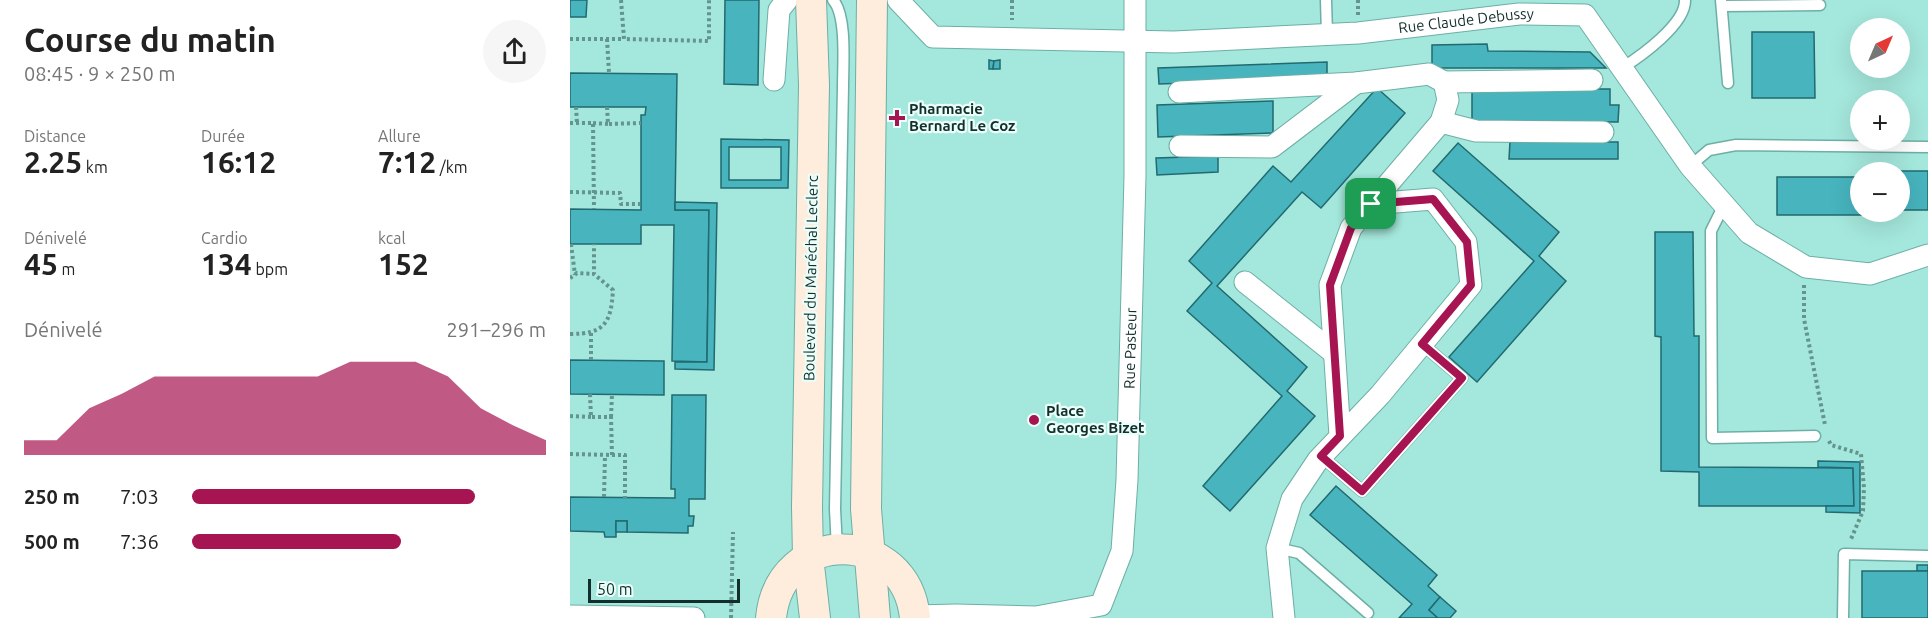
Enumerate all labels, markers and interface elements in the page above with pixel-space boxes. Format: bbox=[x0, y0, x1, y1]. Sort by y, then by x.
street label: Rue Claude Debussy bbox=[1397, 5, 1534, 36]
north arrow bbox=[1850, 18, 1910, 78]
map controls bbox=[1850, 18, 1910, 222]
button: share bbox=[483, 20, 546, 83]
text: Course du matin bbox=[24, 21, 276, 58]
text: 08:45 · 9 × 250 m bbox=[24, 62, 176, 85]
button: + bbox=[1850, 90, 1910, 150]
place label: Pharmacie Bernard Le Coz bbox=[909, 100, 1015, 134]
marker: Pharmacie Bernard Le Coz bbox=[890, 111, 904, 125]
text: Distance bbox=[24, 127, 86, 145]
text: Durée bbox=[201, 127, 245, 145]
text: Allure bbox=[378, 127, 421, 145]
text: 2.25 bbox=[24, 145, 82, 179]
text: 16:12 bbox=[201, 145, 276, 179]
text: 7:12 bbox=[378, 145, 436, 179]
text: km bbox=[82, 158, 108, 176]
text: /km bbox=[436, 158, 468, 176]
button: − bbox=[1850, 162, 1910, 222]
street label: Boulevard du Maréchal Leclerc bbox=[800, 175, 821, 381]
pin bbox=[1345, 178, 1396, 229]
icon: arrive bbox=[1354, 187, 1387, 220]
text: Dénivelé bbox=[24, 229, 87, 247]
text: Cardio bbox=[201, 229, 248, 247]
text: kcal bbox=[378, 229, 406, 247]
text: 45 bbox=[24, 247, 58, 281]
text: 134 bbox=[201, 247, 252, 281]
text: 152 bbox=[378, 247, 429, 281]
text: m bbox=[58, 260, 75, 278]
text: bpm bbox=[252, 260, 288, 278]
street label: Rue Pasteur bbox=[1120, 307, 1140, 389]
text: Dénivelé bbox=[24, 318, 102, 341]
text: 291–296 m bbox=[447, 318, 546, 341]
place label: Place Georges Bizet bbox=[1046, 402, 1145, 436]
marker: Place Georges Bizet bbox=[1027, 413, 1041, 427]
text: 250 m bbox=[24, 485, 80, 508]
text: 7:03 bbox=[120, 485, 159, 508]
text: 500 m bbox=[24, 530, 80, 553]
text: 7:36 bbox=[120, 530, 159, 553]
scale bar bbox=[588, 576, 740, 604]
text: 50 m bbox=[597, 580, 633, 598]

